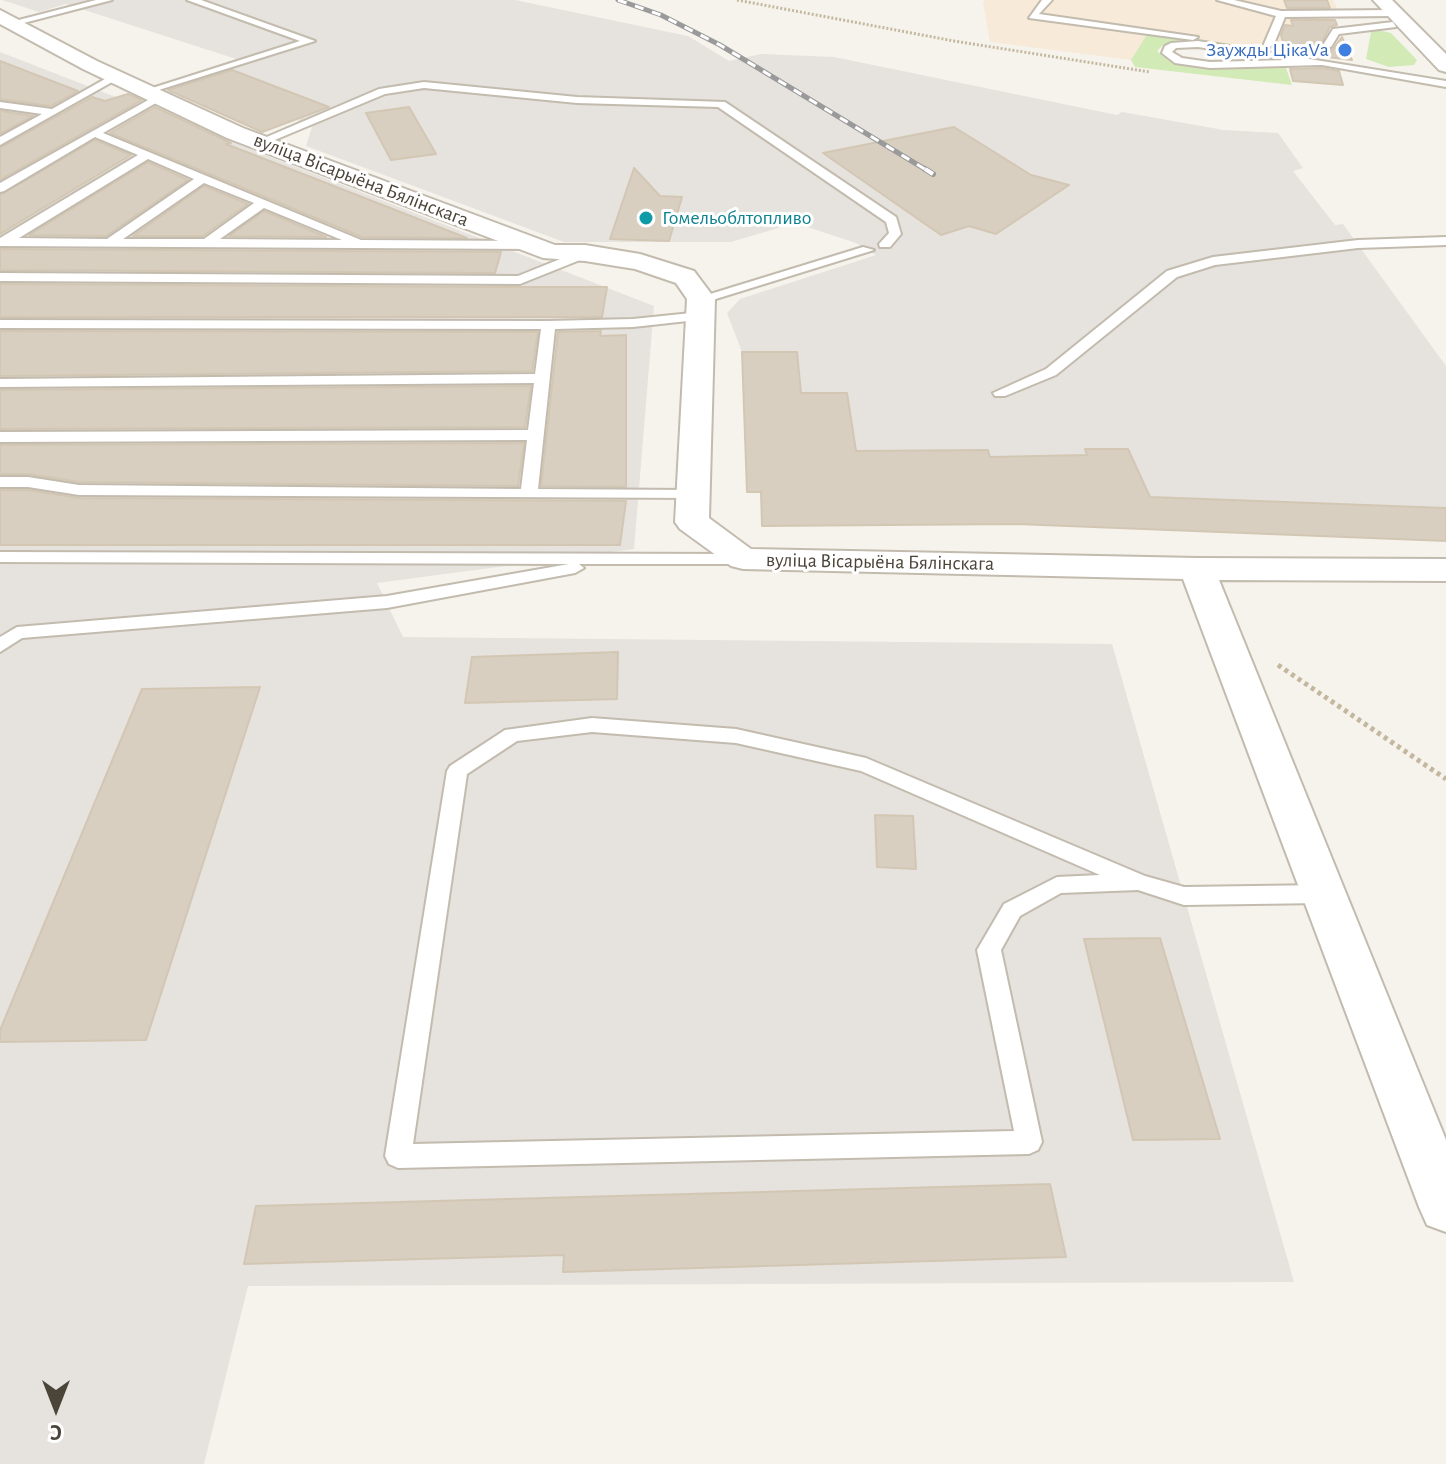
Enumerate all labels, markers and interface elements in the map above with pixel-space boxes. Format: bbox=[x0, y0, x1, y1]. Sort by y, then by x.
place label: Заужды ЦікаVа bbox=[1206, 38, 1329, 62]
marker: Заужды ЦікаVа bbox=[1336, 41, 1354, 59]
street label: вуліца Вісарыёна Бялінскага bbox=[250, 128, 472, 232]
place label: Гомельоблтопливо bbox=[662, 206, 812, 230]
marker: Гомельоблтопливо bbox=[637, 209, 655, 227]
street label: вуліца Вісарыёна Бялінскага bbox=[766, 548, 994, 576]
north arrow bbox=[16, 1368, 96, 1448]
text: С bbox=[50, 1421, 62, 1443]

